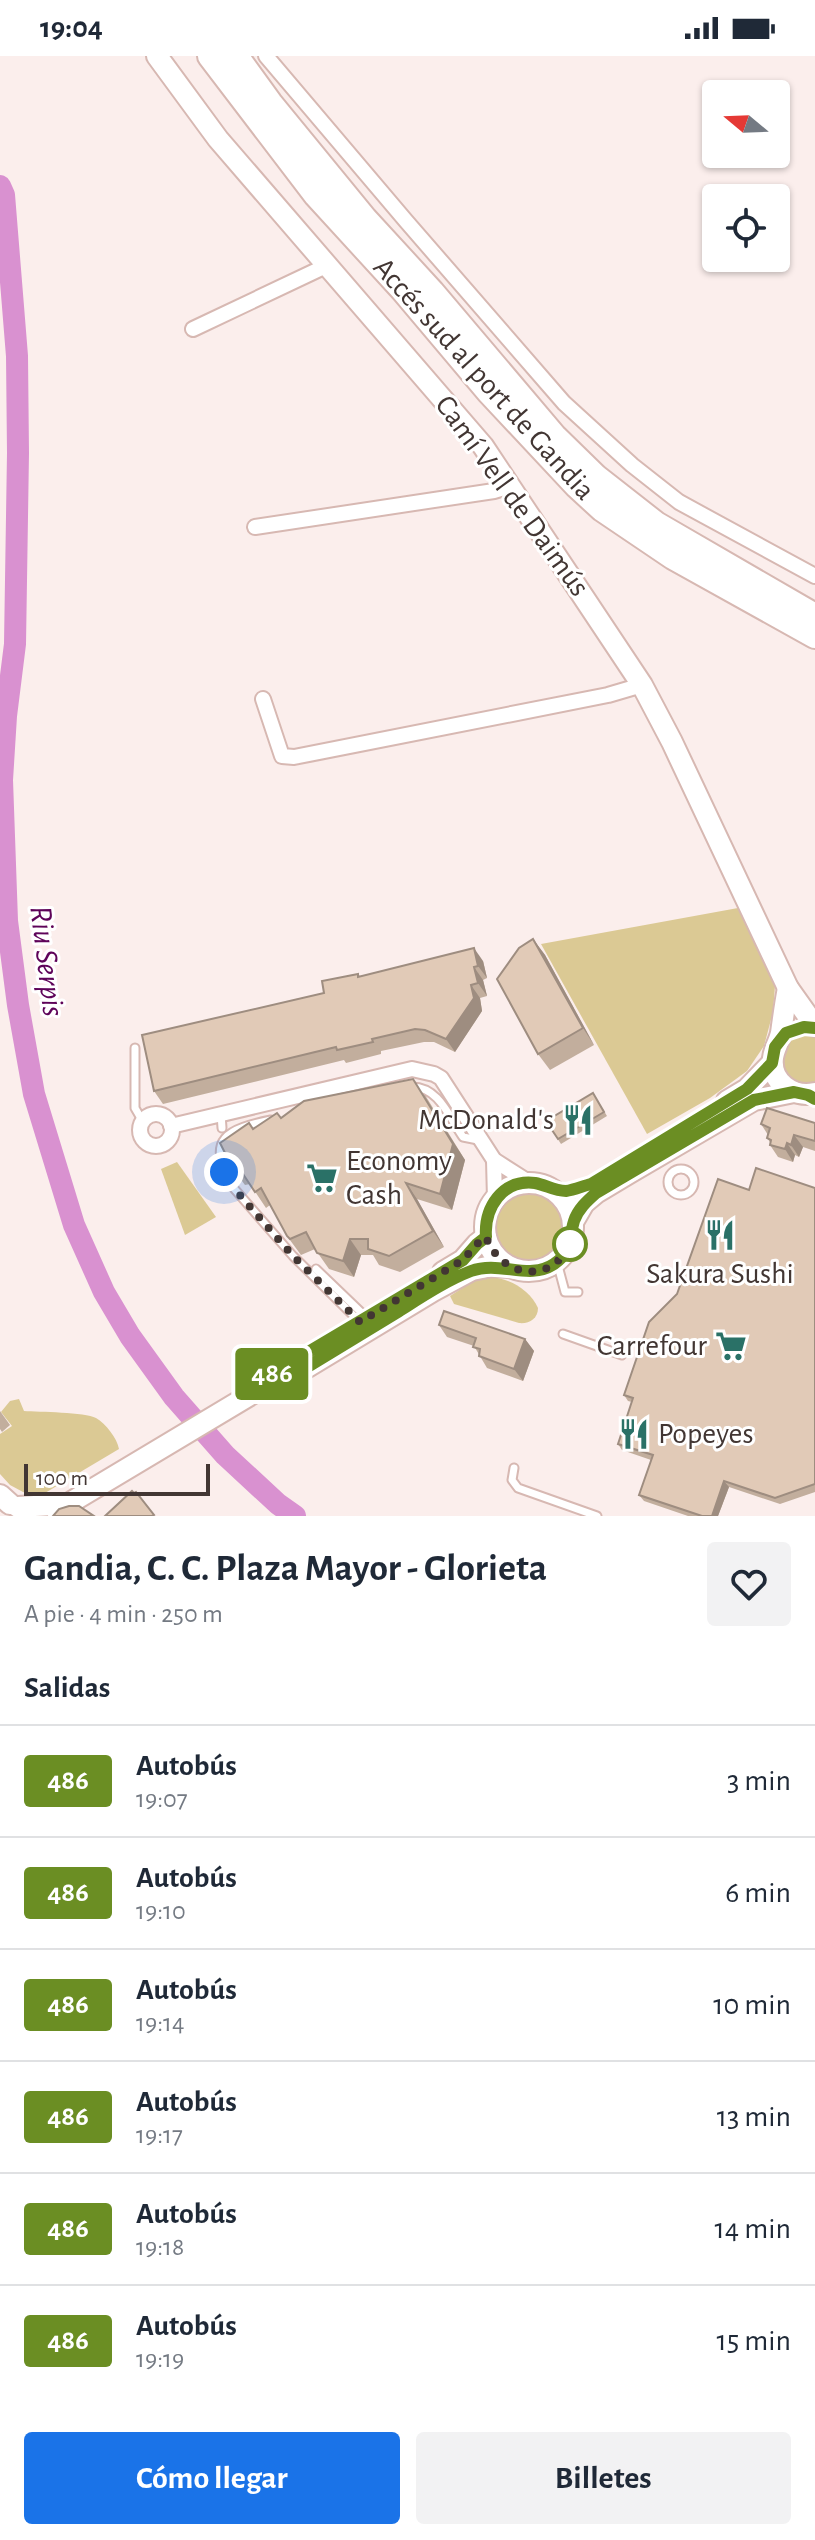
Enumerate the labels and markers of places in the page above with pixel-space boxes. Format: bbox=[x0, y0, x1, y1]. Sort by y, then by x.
restaurant icon: McDonald's bbox=[561, 1103, 595, 1137]
place label: McDonald's bbox=[418, 1105, 554, 1135]
place label: Economy Cash bbox=[346, 1146, 452, 1210]
supermarket icon: Economy Cash bbox=[305, 1161, 339, 1195]
restaurant icon: Sakura Sushi bbox=[703, 1218, 737, 1252]
unlabelled marker bbox=[553, 1227, 587, 1261]
place label: Sakura Sushi bbox=[646, 1259, 794, 1289]
supermarket icon: Carrefour bbox=[714, 1329, 748, 1363]
place label: Carrefour bbox=[597, 1331, 707, 1361]
restaurant icon: Popeyes bbox=[617, 1417, 651, 1451]
place label: Popeyes bbox=[658, 1419, 754, 1449]

